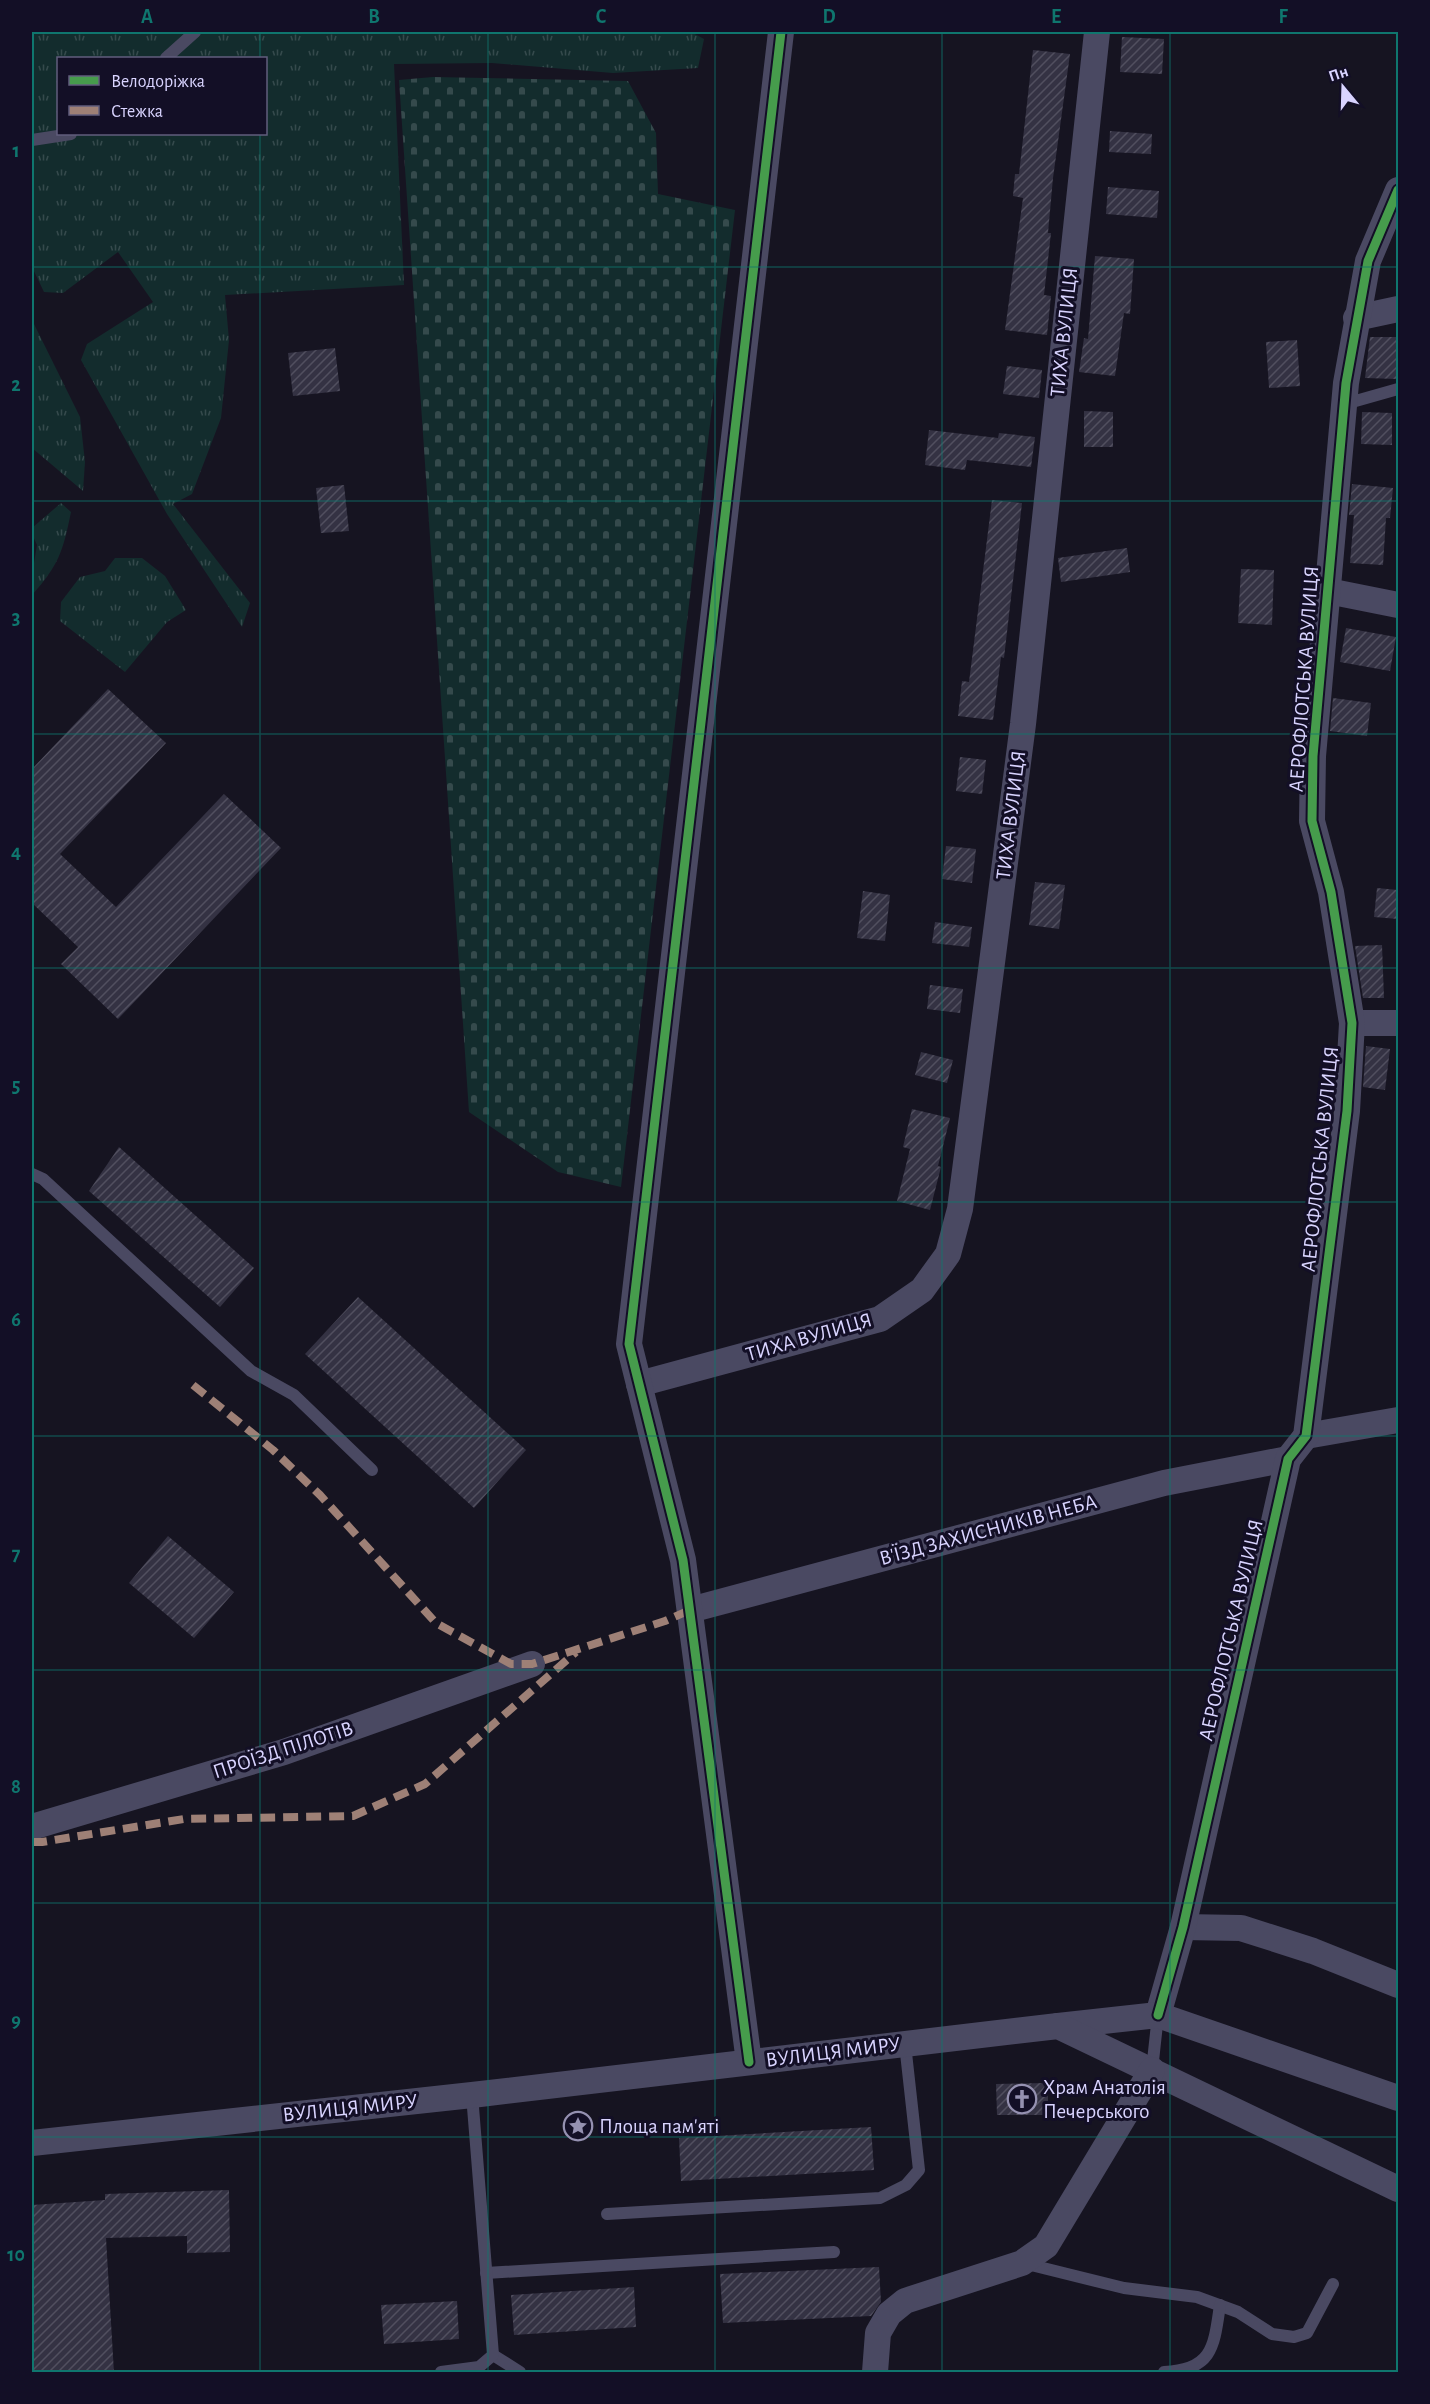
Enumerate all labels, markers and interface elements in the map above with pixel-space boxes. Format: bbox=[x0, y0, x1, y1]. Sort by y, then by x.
text: A bbox=[141, 7, 153, 27]
text: B bbox=[368, 7, 380, 27]
text: C bbox=[596, 7, 607, 27]
text: D bbox=[822, 7, 836, 27]
text: E bbox=[1051, 7, 1061, 27]
text: F bbox=[1278, 7, 1288, 27]
legend bbox=[57, 57, 267, 135]
north arrow bbox=[1313, 57, 1373, 117]
text: Пн bbox=[1327, 63, 1350, 85]
text: Велодоріжка bbox=[111, 73, 205, 91]
text: Стежка bbox=[111, 103, 163, 121]
text: 1 bbox=[12, 141, 20, 161]
street label: ТИХА ВУЛИЦЯ bbox=[1047, 266, 1081, 398]
text: 2 bbox=[11, 375, 21, 395]
street label: АЕРОФЛОТСЬКА ВУЛИЦЯ bbox=[1286, 565, 1322, 793]
text: 3 bbox=[12, 608, 20, 628]
street label: ТИХА ВУЛИЦЯ bbox=[993, 749, 1029, 881]
text: 4 bbox=[11, 842, 21, 862]
street label: АЕРОФЛОТСЬКА ВУЛИЦЯ bbox=[1298, 1045, 1342, 1273]
text: 5 bbox=[12, 1076, 20, 1096]
street label: ТИХА ВУЛИЦЯ bbox=[744, 1309, 874, 1365]
text: 6 bbox=[11, 1310, 21, 1330]
street label: В'ЇЗД ЗАХИСНИКІВ НЕБА bbox=[877, 1490, 1099, 1569]
street label: АЕРОФЛОТСЬКА ВУЛИЦЯ bbox=[1195, 1517, 1267, 1743]
text: 7 bbox=[12, 1544, 21, 1564]
street label: ПРОЇЗД ПІЛОТІВ bbox=[210, 1716, 356, 1783]
text: 8 bbox=[11, 1777, 21, 1797]
text: 9 bbox=[11, 2011, 21, 2031]
street label: ВУЛИЦЯ МИРУ bbox=[764, 2033, 902, 2071]
place label: Храм Анатолія Печерського bbox=[1043, 2077, 1166, 2122]
church icon: Храм Анатолія Печерського bbox=[1006, 2083, 1038, 2115]
street label: ВУЛИЦЯ МИРУ bbox=[282, 2090, 419, 2126]
place icon: Площа пам'яті bbox=[562, 2110, 594, 2142]
place label: Площа пам'яті bbox=[599, 2116, 719, 2137]
text: 10 bbox=[7, 2245, 25, 2265]

